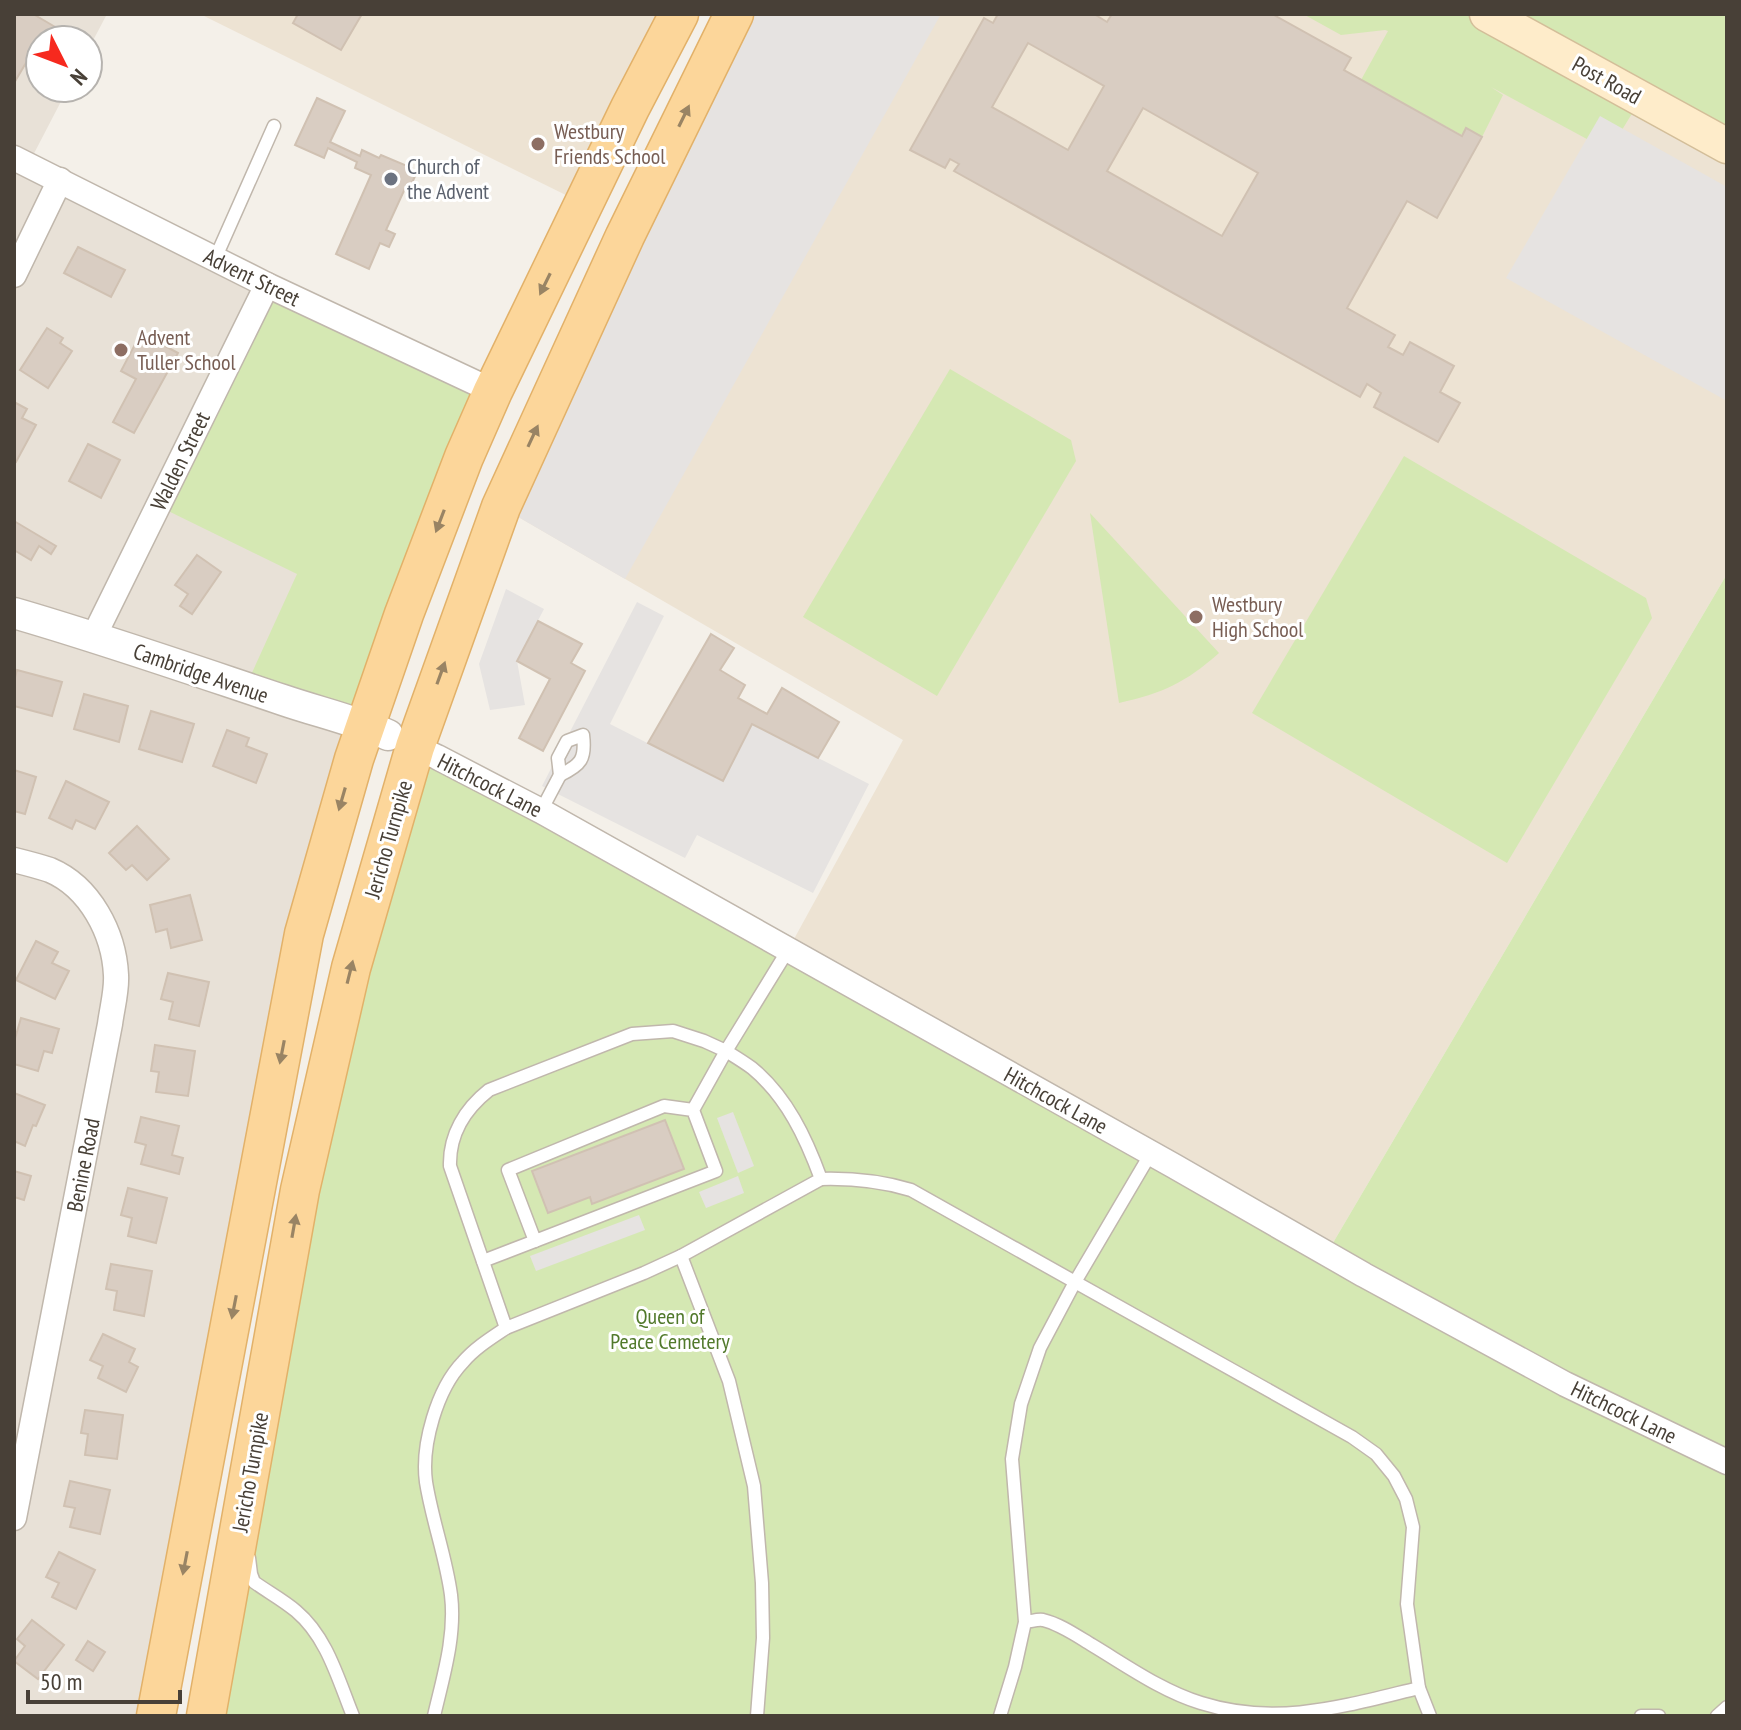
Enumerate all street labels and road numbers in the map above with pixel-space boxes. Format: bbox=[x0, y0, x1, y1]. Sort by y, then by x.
street label: Post Road bbox=[1568, 50, 1646, 110]
street label: Advent Street bbox=[199, 242, 305, 312]
street label: Walden Street bbox=[144, 407, 216, 515]
street label: Cambridge Avenue bbox=[130, 637, 272, 709]
street label: Hitchcock Lane bbox=[433, 747, 547, 823]
street label: Jericho Turnpike bbox=[358, 777, 418, 902]
street label: Hitchcock Lane bbox=[999, 1060, 1113, 1140]
street label: Benine Road bbox=[60, 1116, 106, 1214]
street label: Hitchcock Lane bbox=[1567, 1374, 1681, 1450]
street label: Jericho Turnpike bbox=[226, 1410, 274, 1535]

